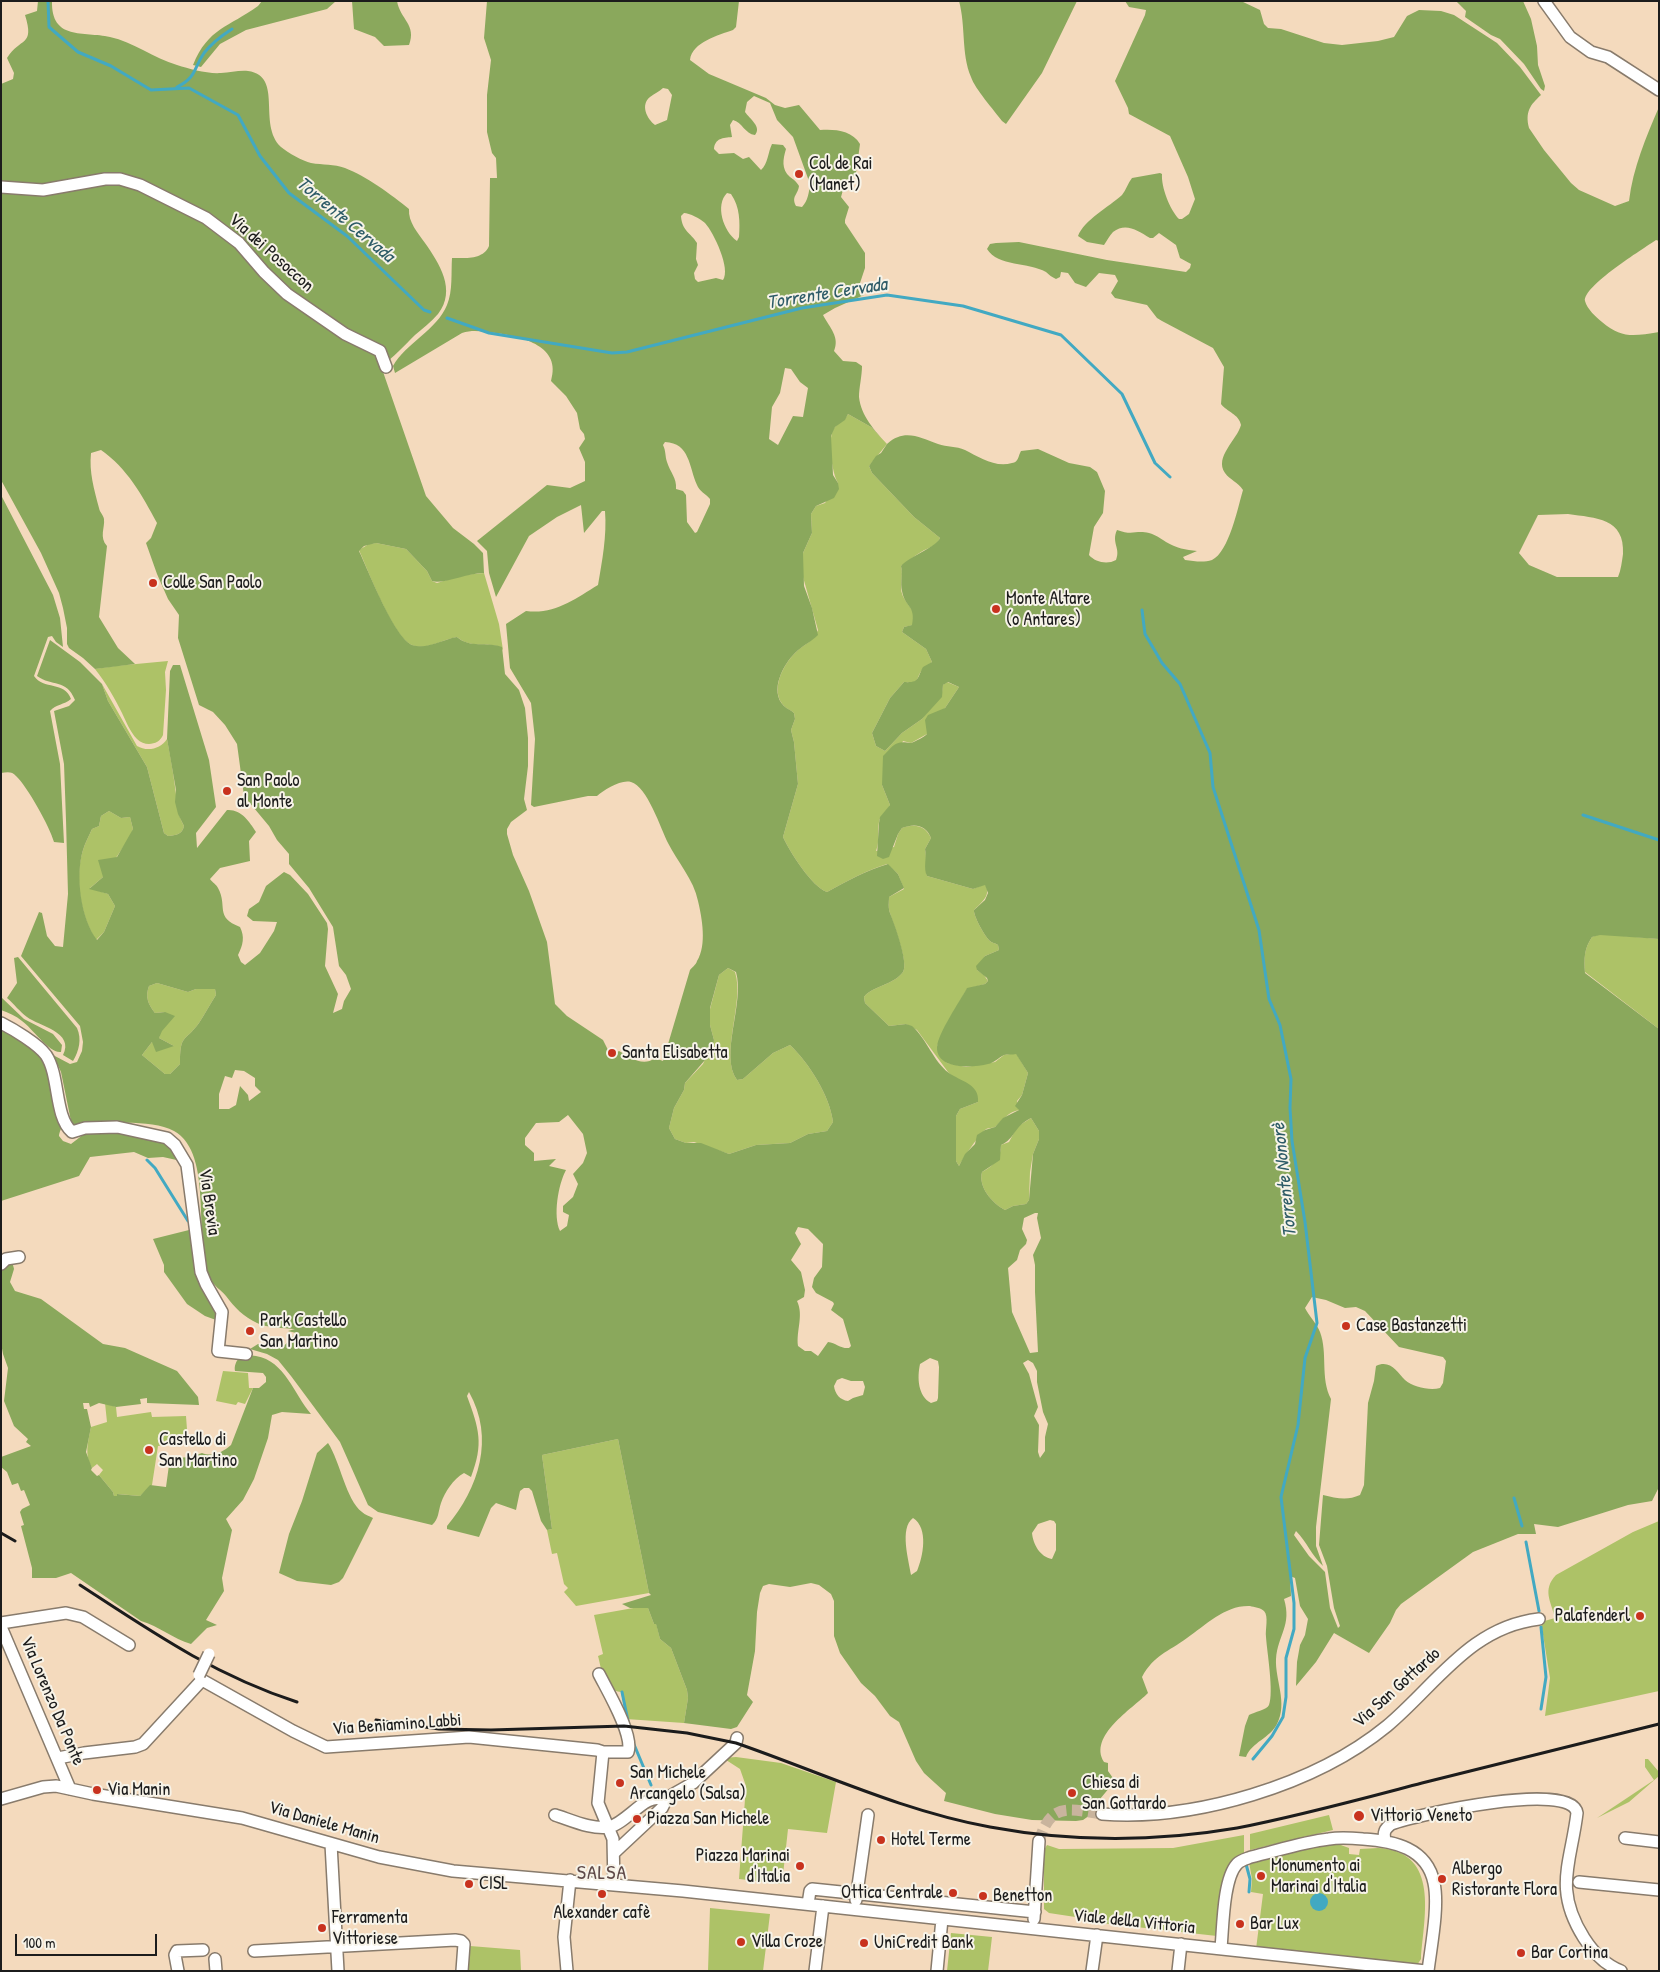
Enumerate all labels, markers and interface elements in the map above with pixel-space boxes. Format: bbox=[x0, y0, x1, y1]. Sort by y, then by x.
place label: Col de Rai (Manet) bbox=[809, 153, 873, 195]
marker: Col de Rai (Manet) bbox=[793, 168, 805, 180]
water label: Torrente Cervada bbox=[291, 172, 399, 268]
street label: Via dei Posoccon bbox=[224, 209, 318, 297]
water label: Torrente Cervada bbox=[765, 273, 889, 315]
place label: Colle San Paolo bbox=[163, 572, 262, 594]
marker: Colle San Paolo bbox=[147, 577, 159, 589]
place label: Monte Altare (o Antares) bbox=[1006, 588, 1091, 630]
marker: Monte Altare (o Antares) bbox=[990, 603, 1002, 615]
place label: San Paolo al Monte bbox=[237, 770, 300, 812]
marker: San Paolo al Monte bbox=[221, 785, 233, 797]
place label: Santa Elisabetta bbox=[622, 1042, 728, 1064]
marker: Santa Elisabetta bbox=[606, 1047, 618, 1059]
water label: Torrente Nonorè bbox=[1268, 1122, 1302, 1238]
street label: Via Brevia bbox=[194, 1167, 224, 1237]
place label: Park Castello San Martino bbox=[260, 1310, 346, 1352]
place label: Case Bastanzetti bbox=[1356, 1315, 1467, 1337]
marker: Case Bastanzetti bbox=[1340, 1320, 1352, 1332]
marker: Park Castello San Martino bbox=[244, 1325, 256, 1337]
place label: Castello di San Martino bbox=[159, 1429, 237, 1472]
marker: Castello di San Martino bbox=[143, 1444, 155, 1456]
place label: Palafenderl bbox=[1555, 1605, 1630, 1627]
marker: Palafenderl bbox=[1634, 1610, 1646, 1622]
street label: Via Lorenzo Da Ponte bbox=[15, 1633, 89, 1769]
street label: Via San Gottardo bbox=[1349, 1643, 1445, 1733]
street label: Via Beniamino Labbi bbox=[332, 1710, 462, 1740]
place label: San Michele Arcangelo (Salsa) bbox=[630, 1762, 746, 1805]
place label: Chiesa di San Gottardo bbox=[1082, 1772, 1166, 1815]
marker: San Michele Arcangelo (Salsa) bbox=[614, 1777, 626, 1789]
place label: Via Manin bbox=[107, 1779, 170, 1801]
marker: Via Manin bbox=[91, 1784, 103, 1796]
marker: Chiesa di San Gottardo bbox=[1066, 1787, 1078, 1799]
street label: Via Daniele Manin bbox=[266, 1797, 382, 1849]
place label: Vittorio Veneto bbox=[1370, 1805, 1472, 1827]
place label: Piazza San Michele bbox=[647, 1808, 769, 1830]
marker: Vittorio Veneto bbox=[1352, 1809, 1366, 1823]
marker: Piazza San Michele bbox=[631, 1813, 643, 1825]
place label: Hotel Terme bbox=[891, 1829, 971, 1851]
marker: Hotel Terme bbox=[875, 1834, 887, 1846]
place label: Piazza Marinai d'Italia bbox=[696, 1845, 790, 1888]
place label: Monumento ai Marinai d'Italia bbox=[1271, 1855, 1366, 1898]
place label: Albergo Ristorante Flora bbox=[1452, 1858, 1557, 1900]
marker: Piazza Marinai d'Italia bbox=[794, 1860, 806, 1872]
district label: SALSA bbox=[576, 1862, 628, 1886]
marker: Monumento ai Marinai d'Italia bbox=[1255, 1870, 1267, 1882]
place label: CISL bbox=[479, 1873, 508, 1895]
marker: Albergo Ristorante Flora bbox=[1436, 1873, 1448, 1885]
marker: CISL bbox=[463, 1878, 475, 1890]
place label: Ottica Centrale bbox=[841, 1882, 943, 1904]
place label: Benetton bbox=[993, 1885, 1052, 1907]
marker: Ottica Centrale bbox=[947, 1887, 959, 1899]
marker: Alexander cafè bbox=[596, 1888, 608, 1900]
marker: Benetton bbox=[977, 1890, 989, 1902]
place label: Alexander cafè bbox=[554, 1902, 650, 1924]
street label: Viale della Vittoria bbox=[1072, 1905, 1196, 1939]
place label: Ferramenta Vittoriese bbox=[332, 1907, 408, 1950]
place label: Bar Lux bbox=[1250, 1913, 1299, 1935]
marker: Bar Lux bbox=[1234, 1918, 1246, 1930]
marker: Ferramenta Vittoriese bbox=[316, 1922, 328, 1934]
scale bar bbox=[18, 1924, 160, 1956]
place label: Villa Croze bbox=[751, 1931, 823, 1953]
text: 100 m bbox=[23, 1932, 56, 1953]
place label: UniCredit Bank bbox=[874, 1932, 973, 1954]
marker: Villa Croze bbox=[735, 1936, 747, 1948]
marker: UniCredit Bank bbox=[858, 1937, 870, 1949]
place label: Bar Cortina bbox=[1531, 1942, 1608, 1964]
marker: Bar Cortina bbox=[1515, 1947, 1527, 1959]

